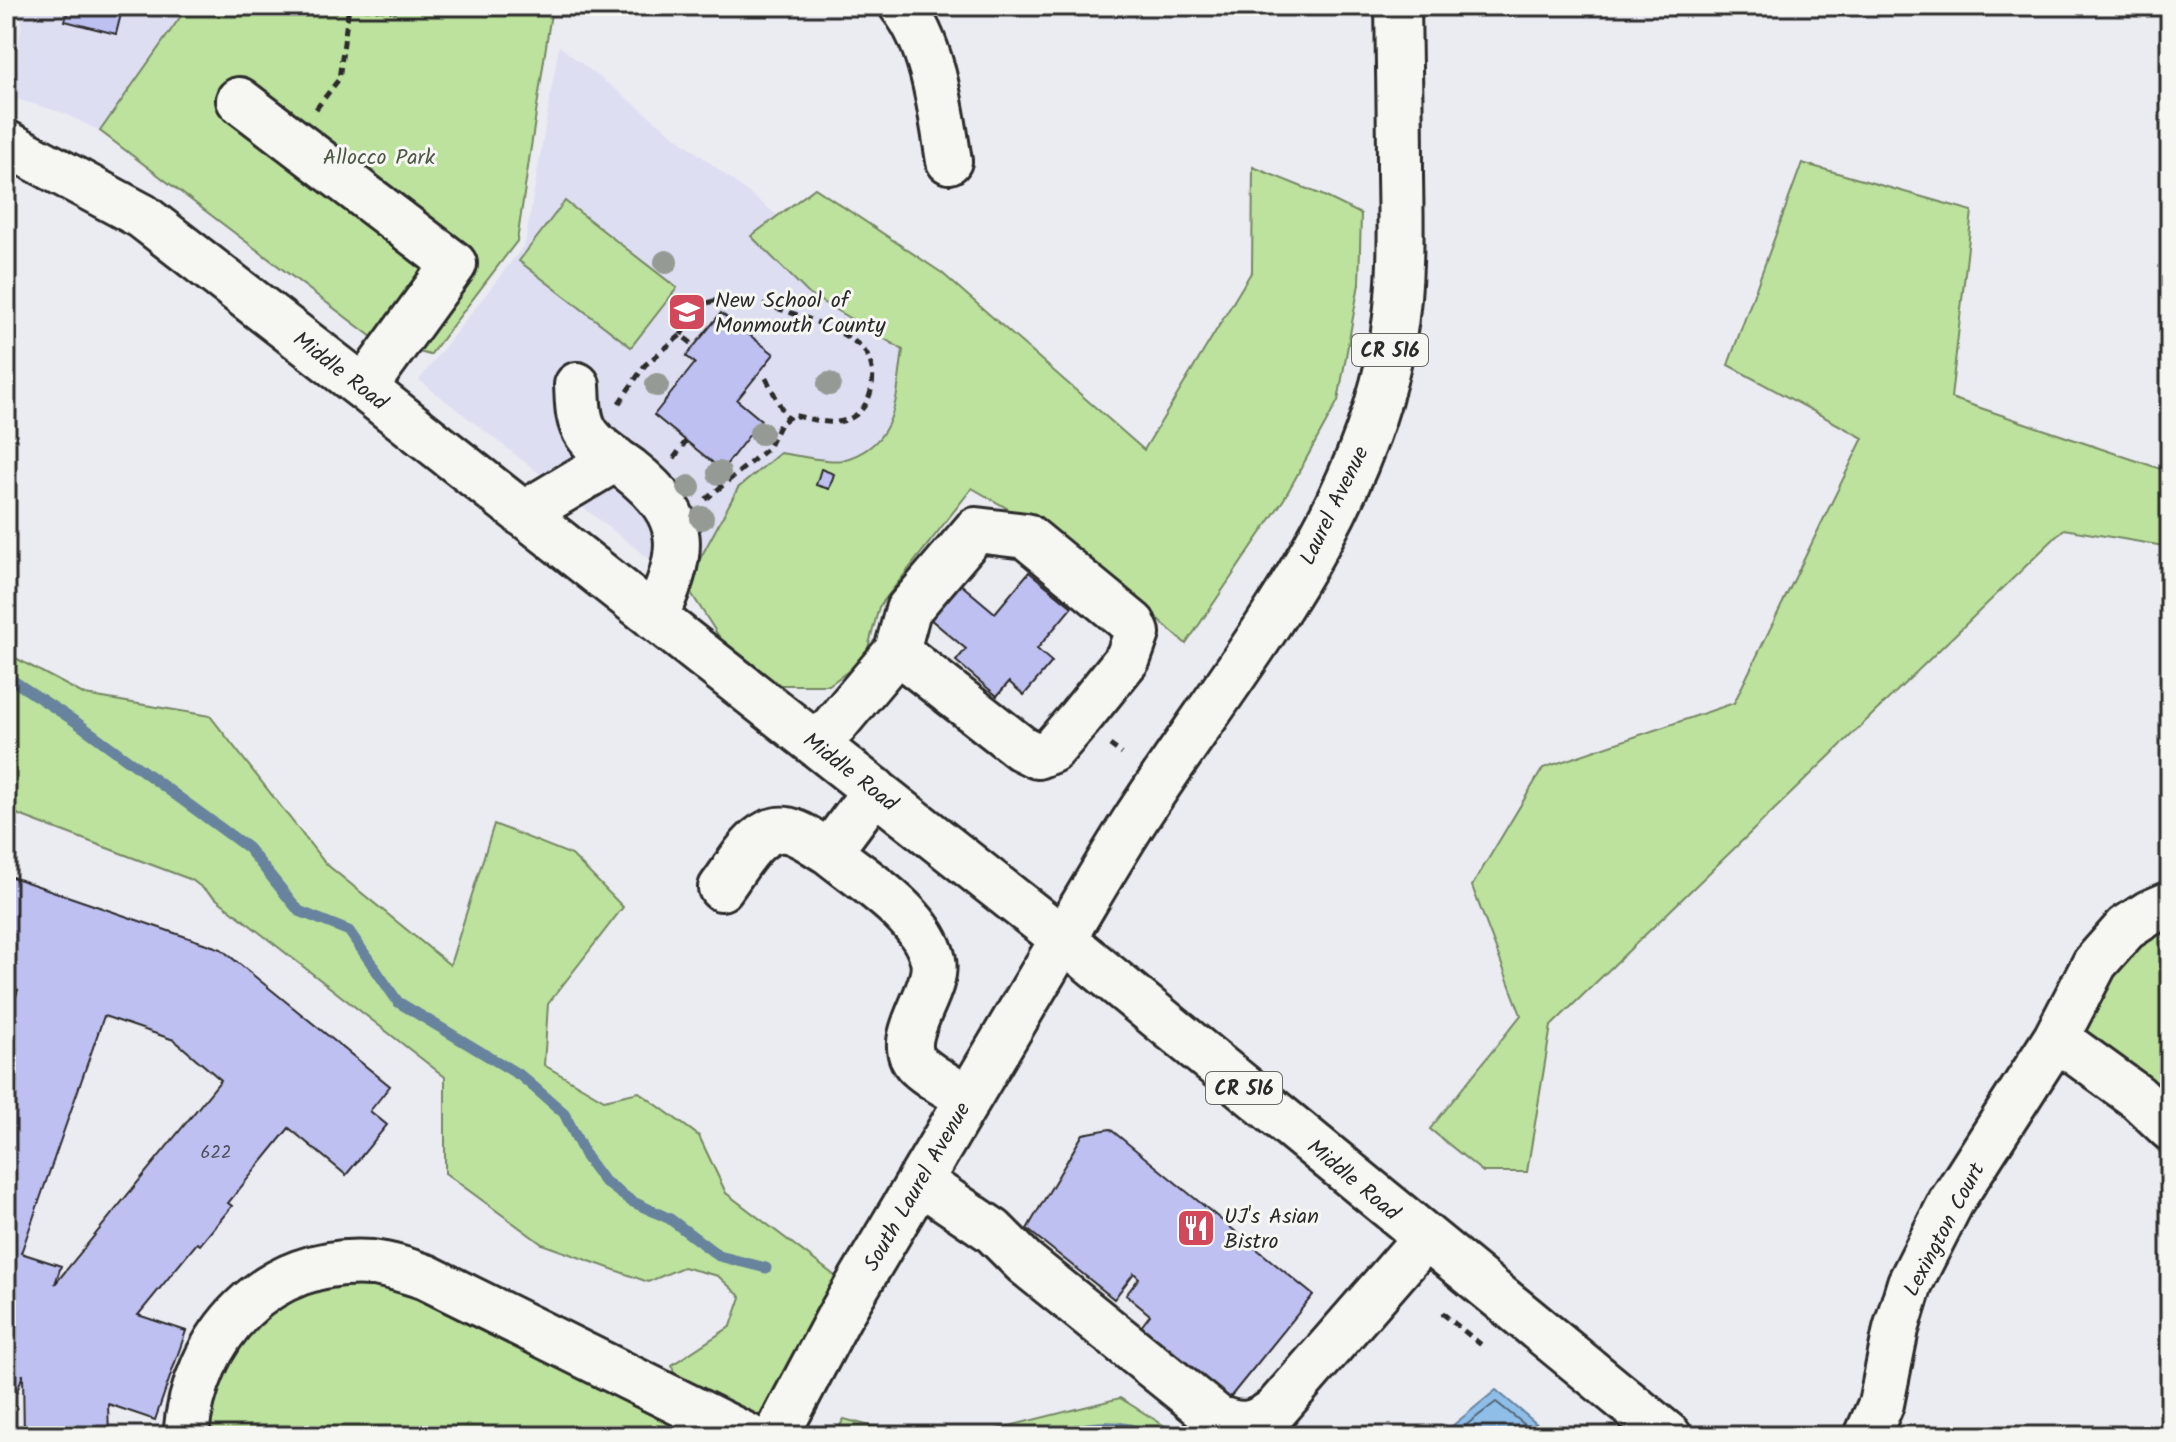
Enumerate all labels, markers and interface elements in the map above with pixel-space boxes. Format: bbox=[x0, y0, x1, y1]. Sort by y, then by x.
park label: Allocco Park bbox=[323, 141, 436, 176]
place label: New School of Monmouth County bbox=[715, 284, 886, 344]
school or university icon: New School of Monmouth County bbox=[666, 291, 708, 333]
street label: Middle Road bbox=[284, 323, 395, 421]
road number: CR 516 bbox=[1352, 334, 1428, 366]
street label: Laurel Avenue bbox=[1291, 440, 1379, 572]
street label: Middle Road bbox=[794, 724, 905, 822]
road number: CR 516 bbox=[1206, 1072, 1282, 1104]
street label: South Laurel Avenue bbox=[855, 1096, 981, 1278]
street label: Middle Road bbox=[1298, 1131, 1408, 1231]
house number: 622 bbox=[201, 1139, 231, 1168]
street label: Lexington Court bbox=[1895, 1157, 1995, 1303]
place label: UJ's Asian Bistro bbox=[1224, 1200, 1319, 1260]
restaurant icon: UJ's Asian Bistro bbox=[1175, 1207, 1217, 1249]

